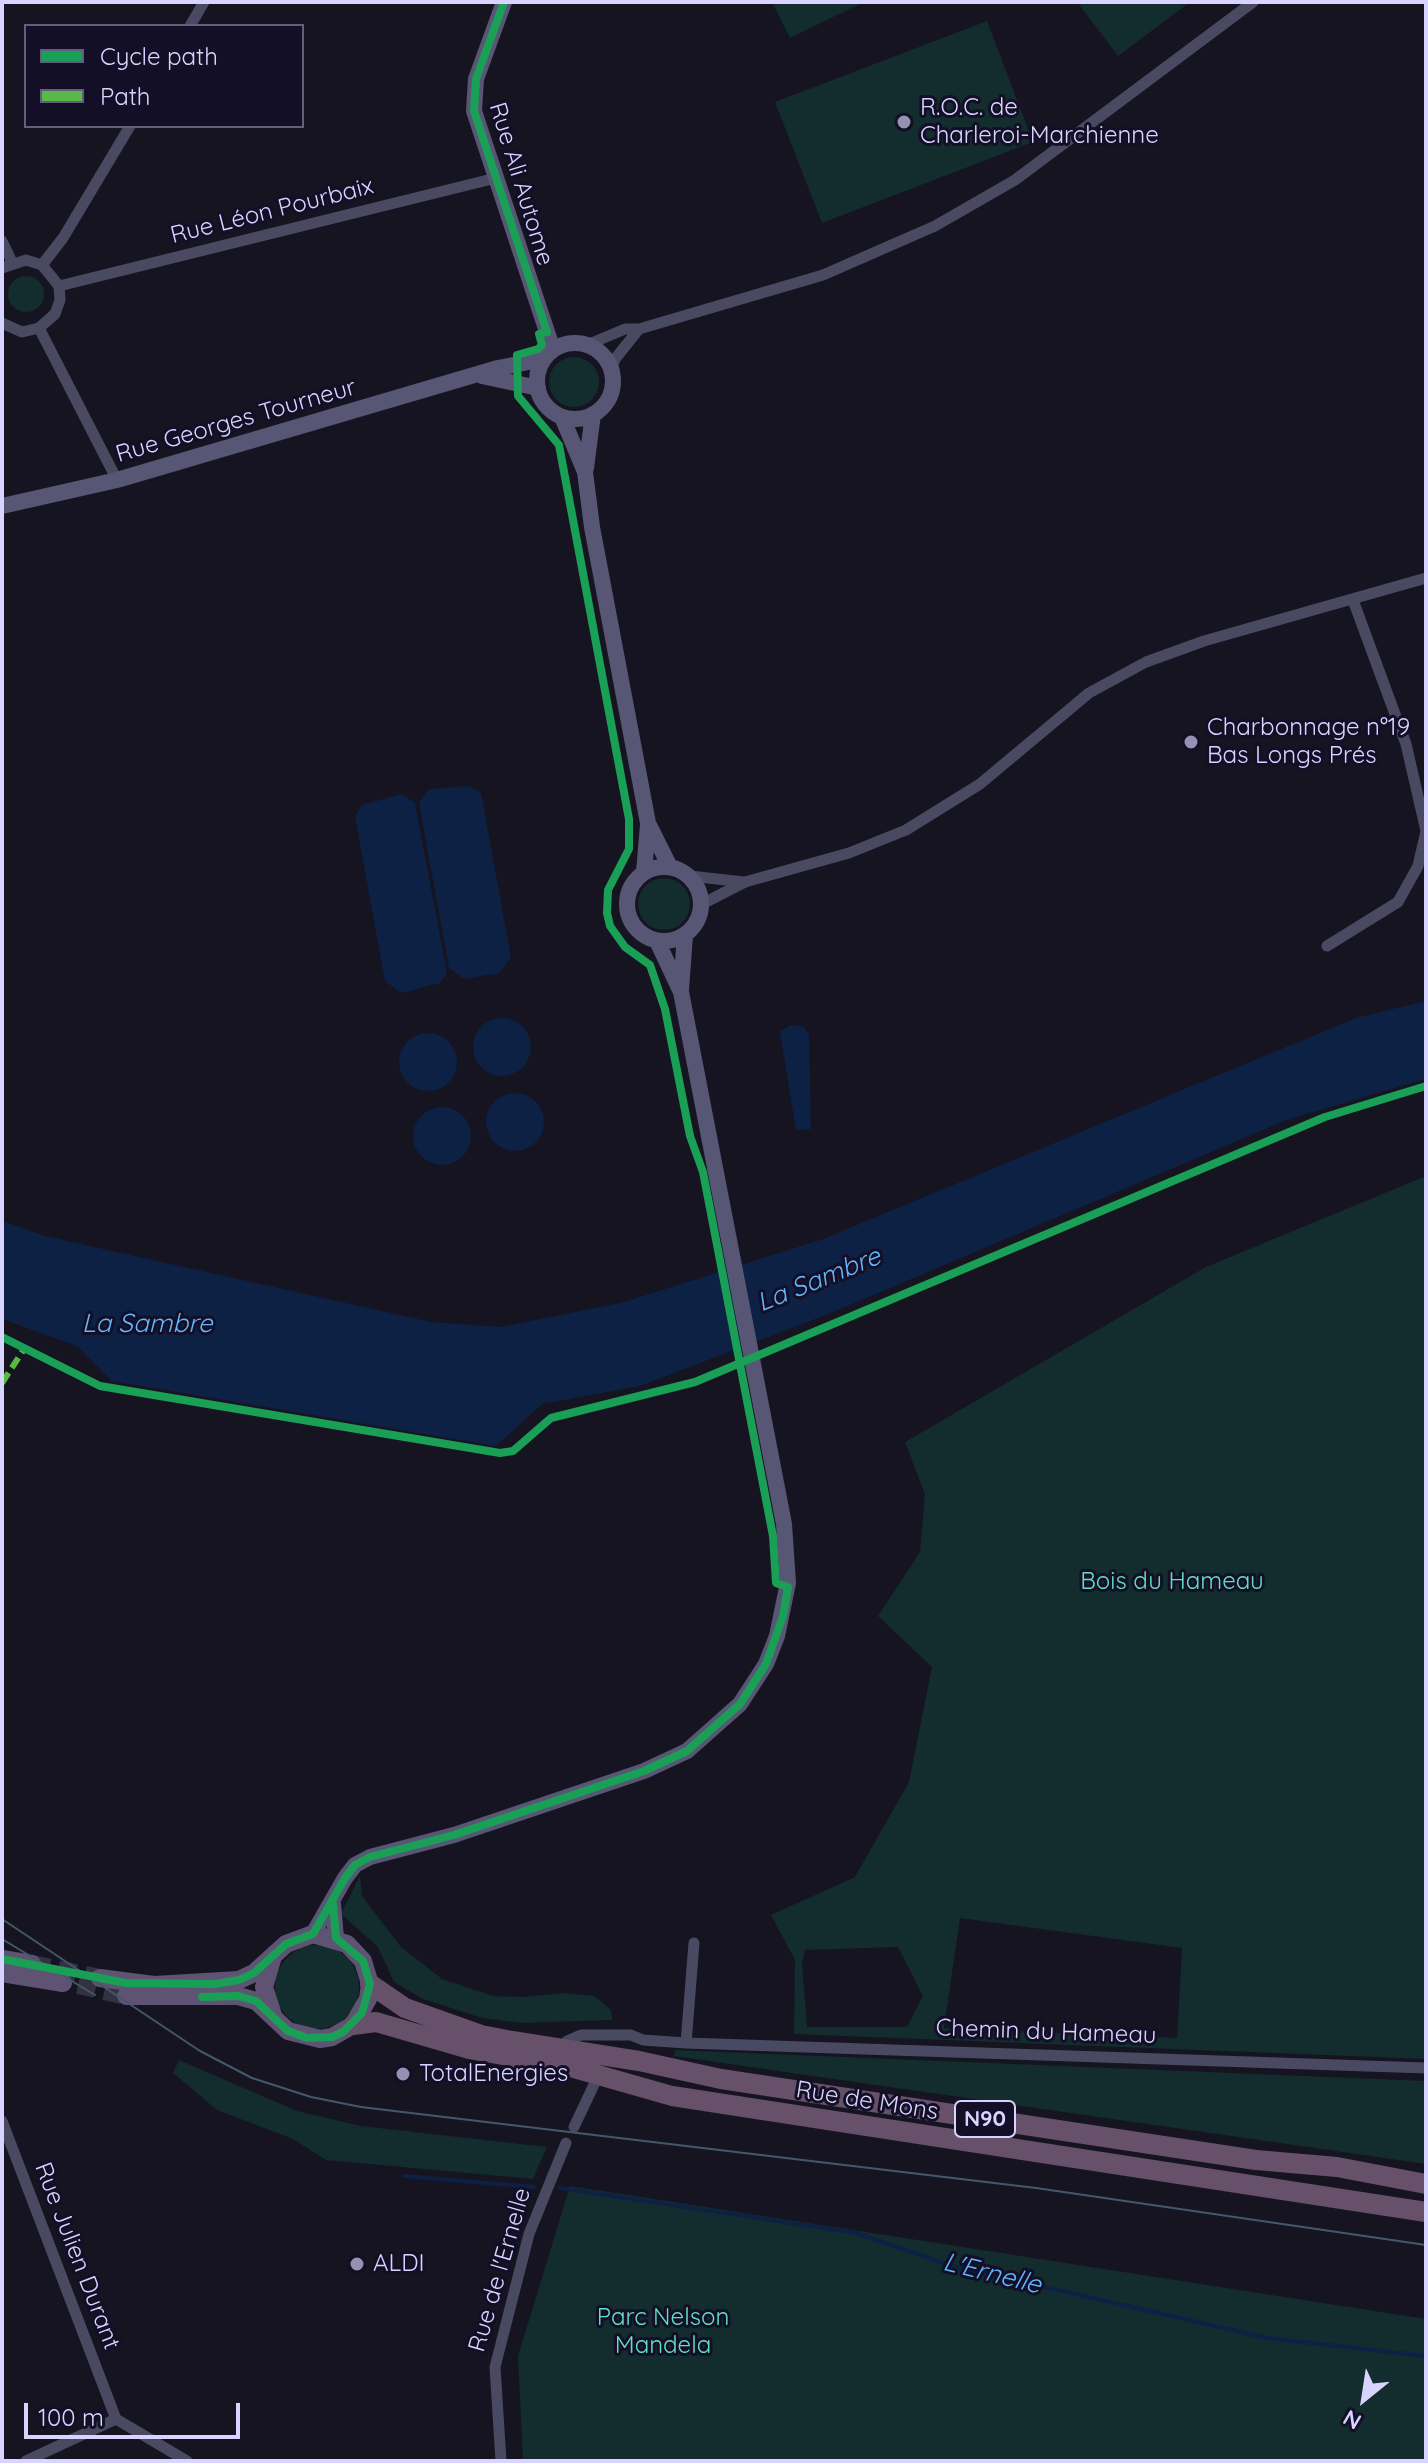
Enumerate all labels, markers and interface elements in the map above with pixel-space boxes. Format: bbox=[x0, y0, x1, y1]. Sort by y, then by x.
legend bbox=[24, 24, 304, 128]
text: Cycle path bbox=[100, 41, 218, 71]
text: Path bbox=[100, 81, 151, 111]
place label: R.O.C. de Charleroi-Marchienne bbox=[920, 94, 1159, 150]
street label: Rue Ali Autome bbox=[482, 99, 560, 269]
marker: R.O.C. de Charleroi-Marchienne bbox=[895, 113, 913, 131]
street label: Rue Léon Pourbaix bbox=[168, 172, 376, 250]
street label: Rue Georges Tourneur bbox=[113, 373, 359, 469]
place label: Charbonnage n°19 Bas Longs Prés bbox=[1207, 714, 1410, 770]
marker: Charbonnage n°19 Bas Longs Prés bbox=[1182, 733, 1200, 751]
water label: La Sambre bbox=[753, 1241, 885, 1319]
water label: La Sambre bbox=[82, 1308, 212, 1340]
park label: Bois du Hameau bbox=[1080, 1568, 1264, 1596]
street label: Chemin du Hameau bbox=[935, 2014, 1157, 2050]
place label: TotalEnergies bbox=[419, 2060, 568, 2088]
marker: TotalEnergies bbox=[394, 2065, 412, 2083]
street label: Rue de Mons bbox=[794, 2076, 940, 2126]
road number: N90 bbox=[955, 2101, 1015, 2137]
street label: Rue Julien Durant bbox=[28, 2158, 126, 2354]
street label: Rue de l'Ernelle bbox=[463, 2185, 537, 2355]
water label: L'Ernelle bbox=[940, 2247, 1044, 2301]
place label: ALDI bbox=[373, 2250, 425, 2278]
marker: ALDI bbox=[348, 2255, 366, 2273]
park label: Parc Nelson Mandela bbox=[597, 2304, 729, 2360]
north arrow bbox=[1324, 2359, 1404, 2439]
scale bar bbox=[28, 2387, 244, 2437]
text: 100 m bbox=[38, 2402, 104, 2432]
text: N bbox=[1338, 2404, 1366, 2436]

